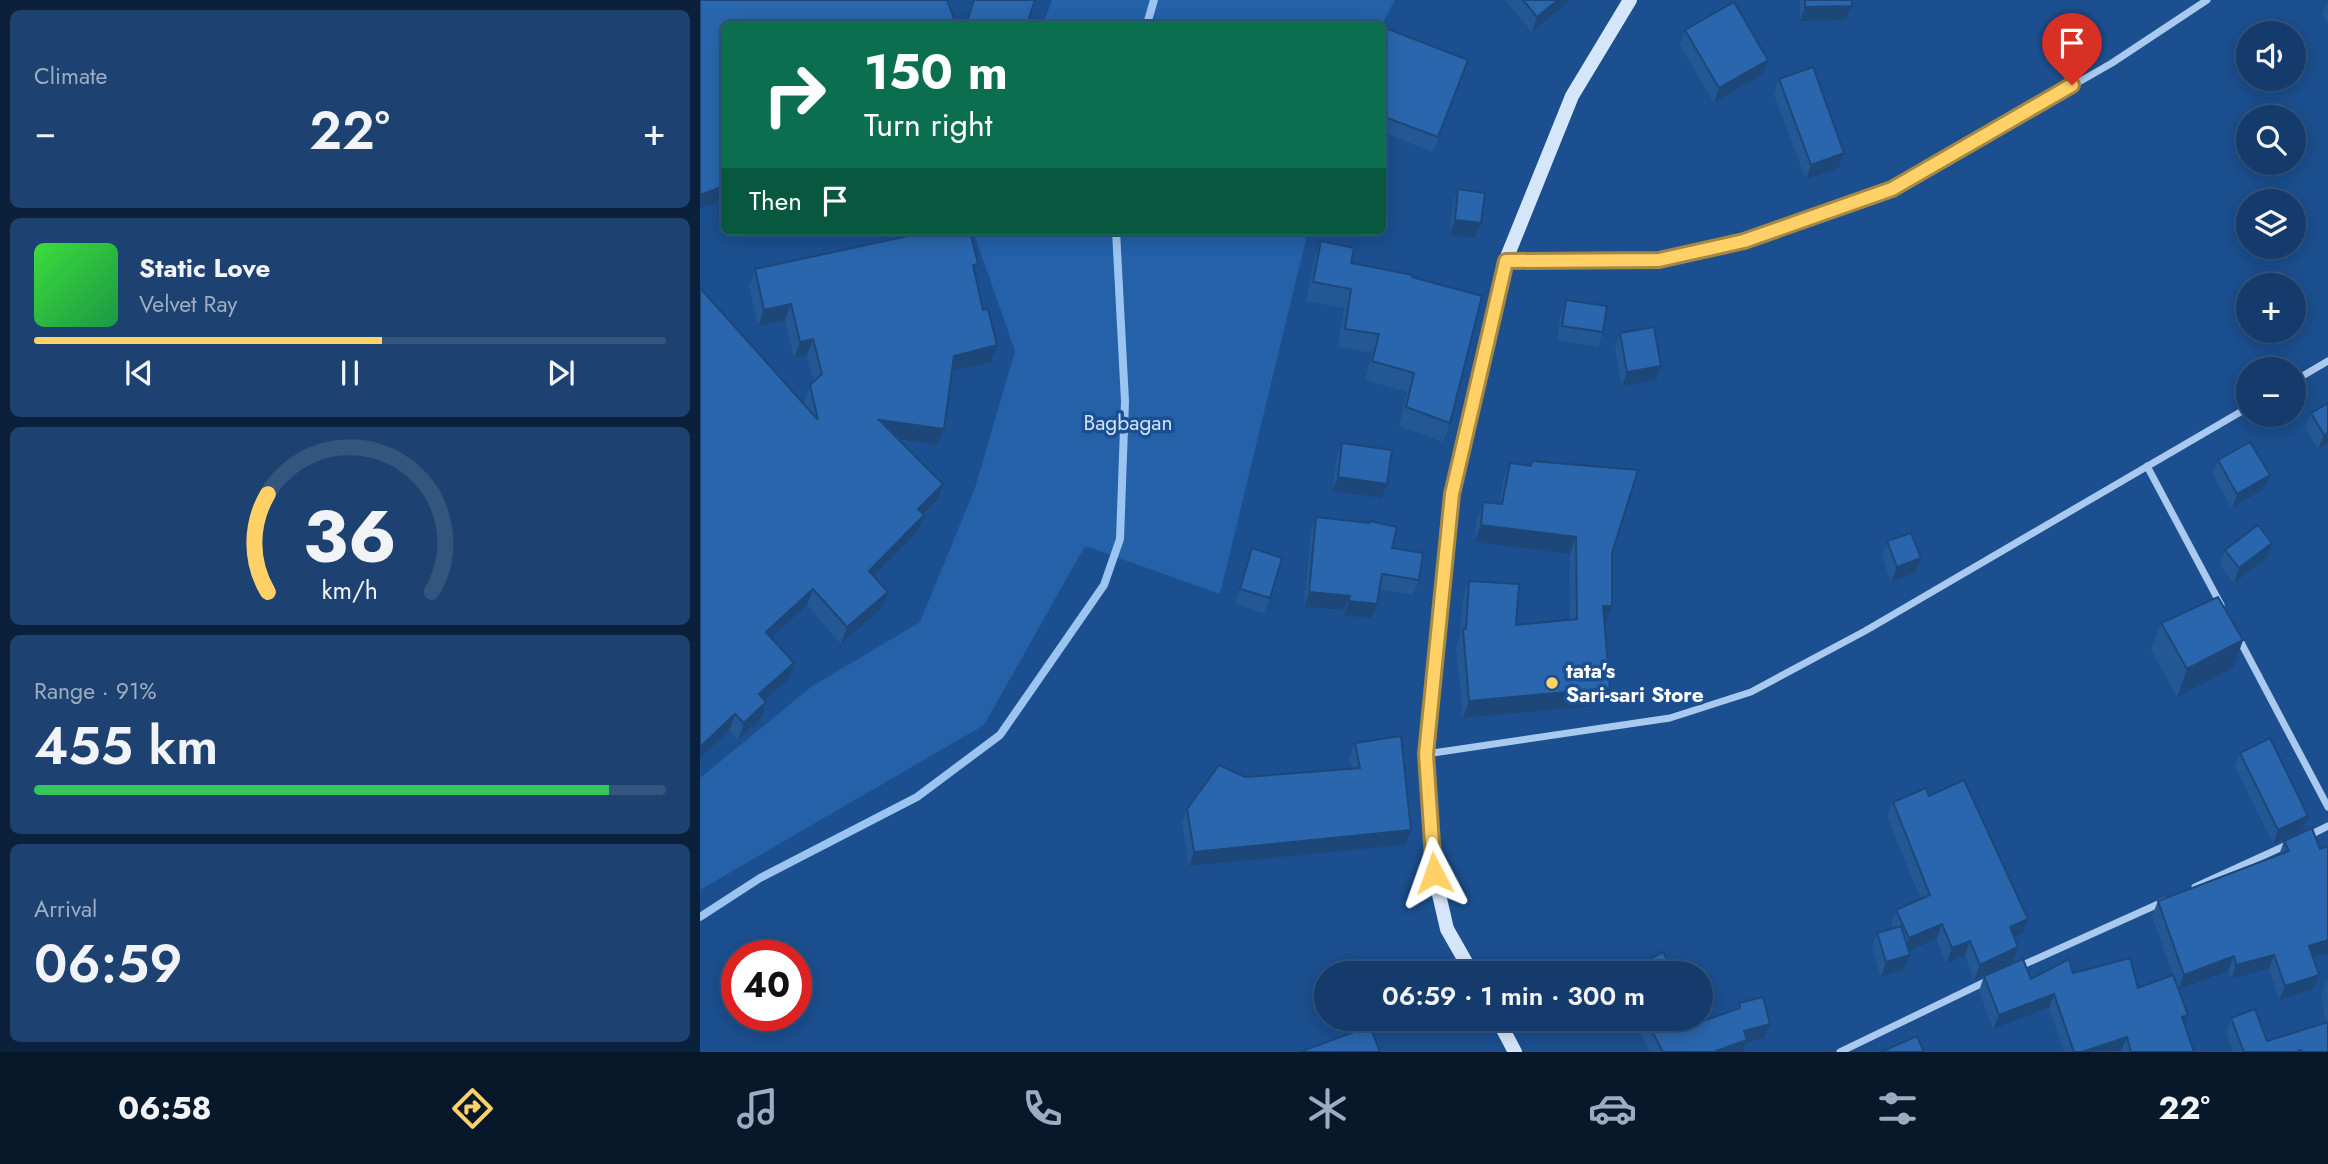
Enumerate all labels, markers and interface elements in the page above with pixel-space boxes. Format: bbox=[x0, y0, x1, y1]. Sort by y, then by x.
pin bbox=[2042, 13, 2102, 85]
map controls bbox=[2236, 21, 2306, 427]
button: sound bbox=[2236, 21, 2306, 91]
icon: arrive bbox=[2053, 24, 2091, 62]
text: 150 m bbox=[864, 37, 1008, 107]
icon: right bbox=[749, 49, 840, 140]
text: Climate bbox=[34, 59, 107, 93]
text: 22° bbox=[309, 93, 390, 169]
text: Turn right bbox=[864, 102, 993, 148]
text: − bbox=[34, 104, 56, 159]
text: + bbox=[643, 104, 666, 159]
button: search bbox=[2236, 105, 2306, 175]
text: Then bbox=[749, 182, 802, 220]
icon: arrive bbox=[816, 182, 854, 220]
button: layers bbox=[2236, 189, 2306, 259]
text: Static Love bbox=[139, 249, 271, 287]
button: + bbox=[2236, 273, 2306, 343]
text: Velvet Ray bbox=[139, 287, 237, 321]
icon: previous bbox=[120, 354, 158, 392]
icon: pause bbox=[331, 354, 369, 392]
icon: next bbox=[542, 354, 580, 392]
button: − bbox=[2236, 357, 2306, 427]
park label: Bagbagan bbox=[1084, 408, 1172, 438]
text: 36 bbox=[303, 484, 397, 589]
text: km/h bbox=[322, 572, 378, 608]
place label: tata's Sari-sari Store bbox=[1566, 656, 1704, 710]
text: Range · 91% bbox=[34, 674, 157, 708]
marker: tata's Sari-sari Store bbox=[1544, 675, 1560, 691]
text: 455 km bbox=[34, 708, 218, 784]
position arrow bbox=[1397, 836, 1471, 910]
text: Arrival bbox=[34, 892, 97, 926]
text: 06:59 bbox=[34, 926, 183, 1002]
speed limit sign: 40 bbox=[721, 940, 812, 1031]
text: 06:59 · 1 min · 300 m bbox=[1382, 977, 1645, 1015]
icon: directions bbox=[448, 1084, 497, 1133]
icon: music bbox=[733, 1084, 782, 1133]
icon: phone bbox=[1018, 1084, 1067, 1133]
icon: climate bbox=[1303, 1084, 1352, 1133]
icon: car bbox=[1588, 1084, 1637, 1133]
icon: filters bbox=[1873, 1084, 1922, 1133]
text: 06:58 bbox=[118, 1085, 212, 1131]
text: 22° bbox=[2158, 1085, 2210, 1131]

